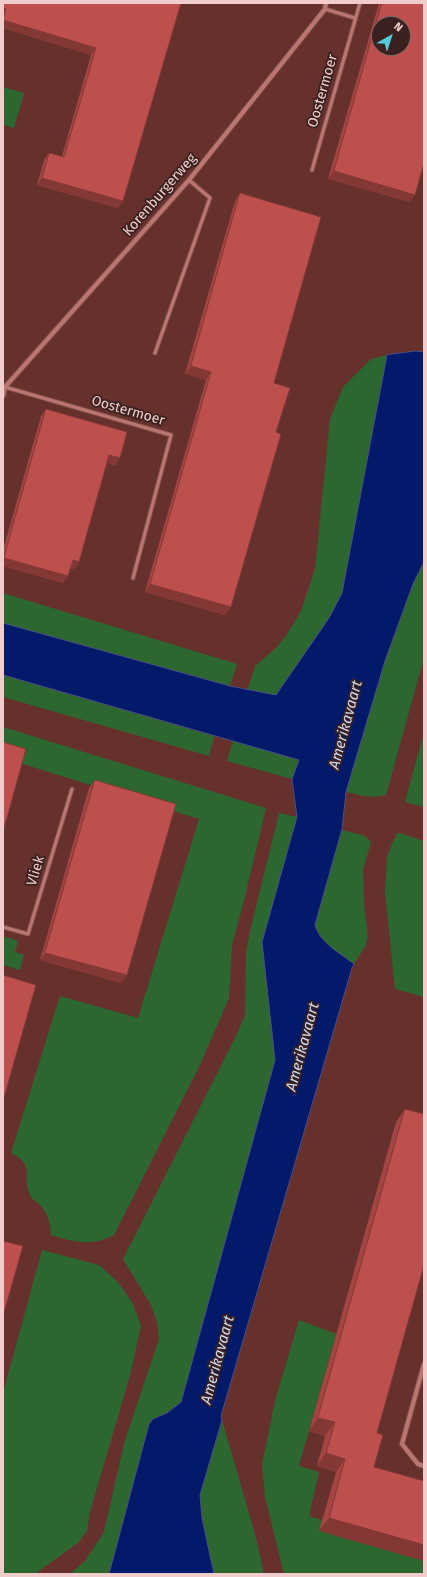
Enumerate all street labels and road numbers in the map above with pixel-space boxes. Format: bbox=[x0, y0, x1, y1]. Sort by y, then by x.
street label: Oostermoer bbox=[305, 52, 341, 130]
street label: Korenburgerweg bbox=[120, 150, 200, 240]
street label: Oostermoer bbox=[89, 393, 167, 429]
street label: Vliek bbox=[23, 854, 49, 888]

